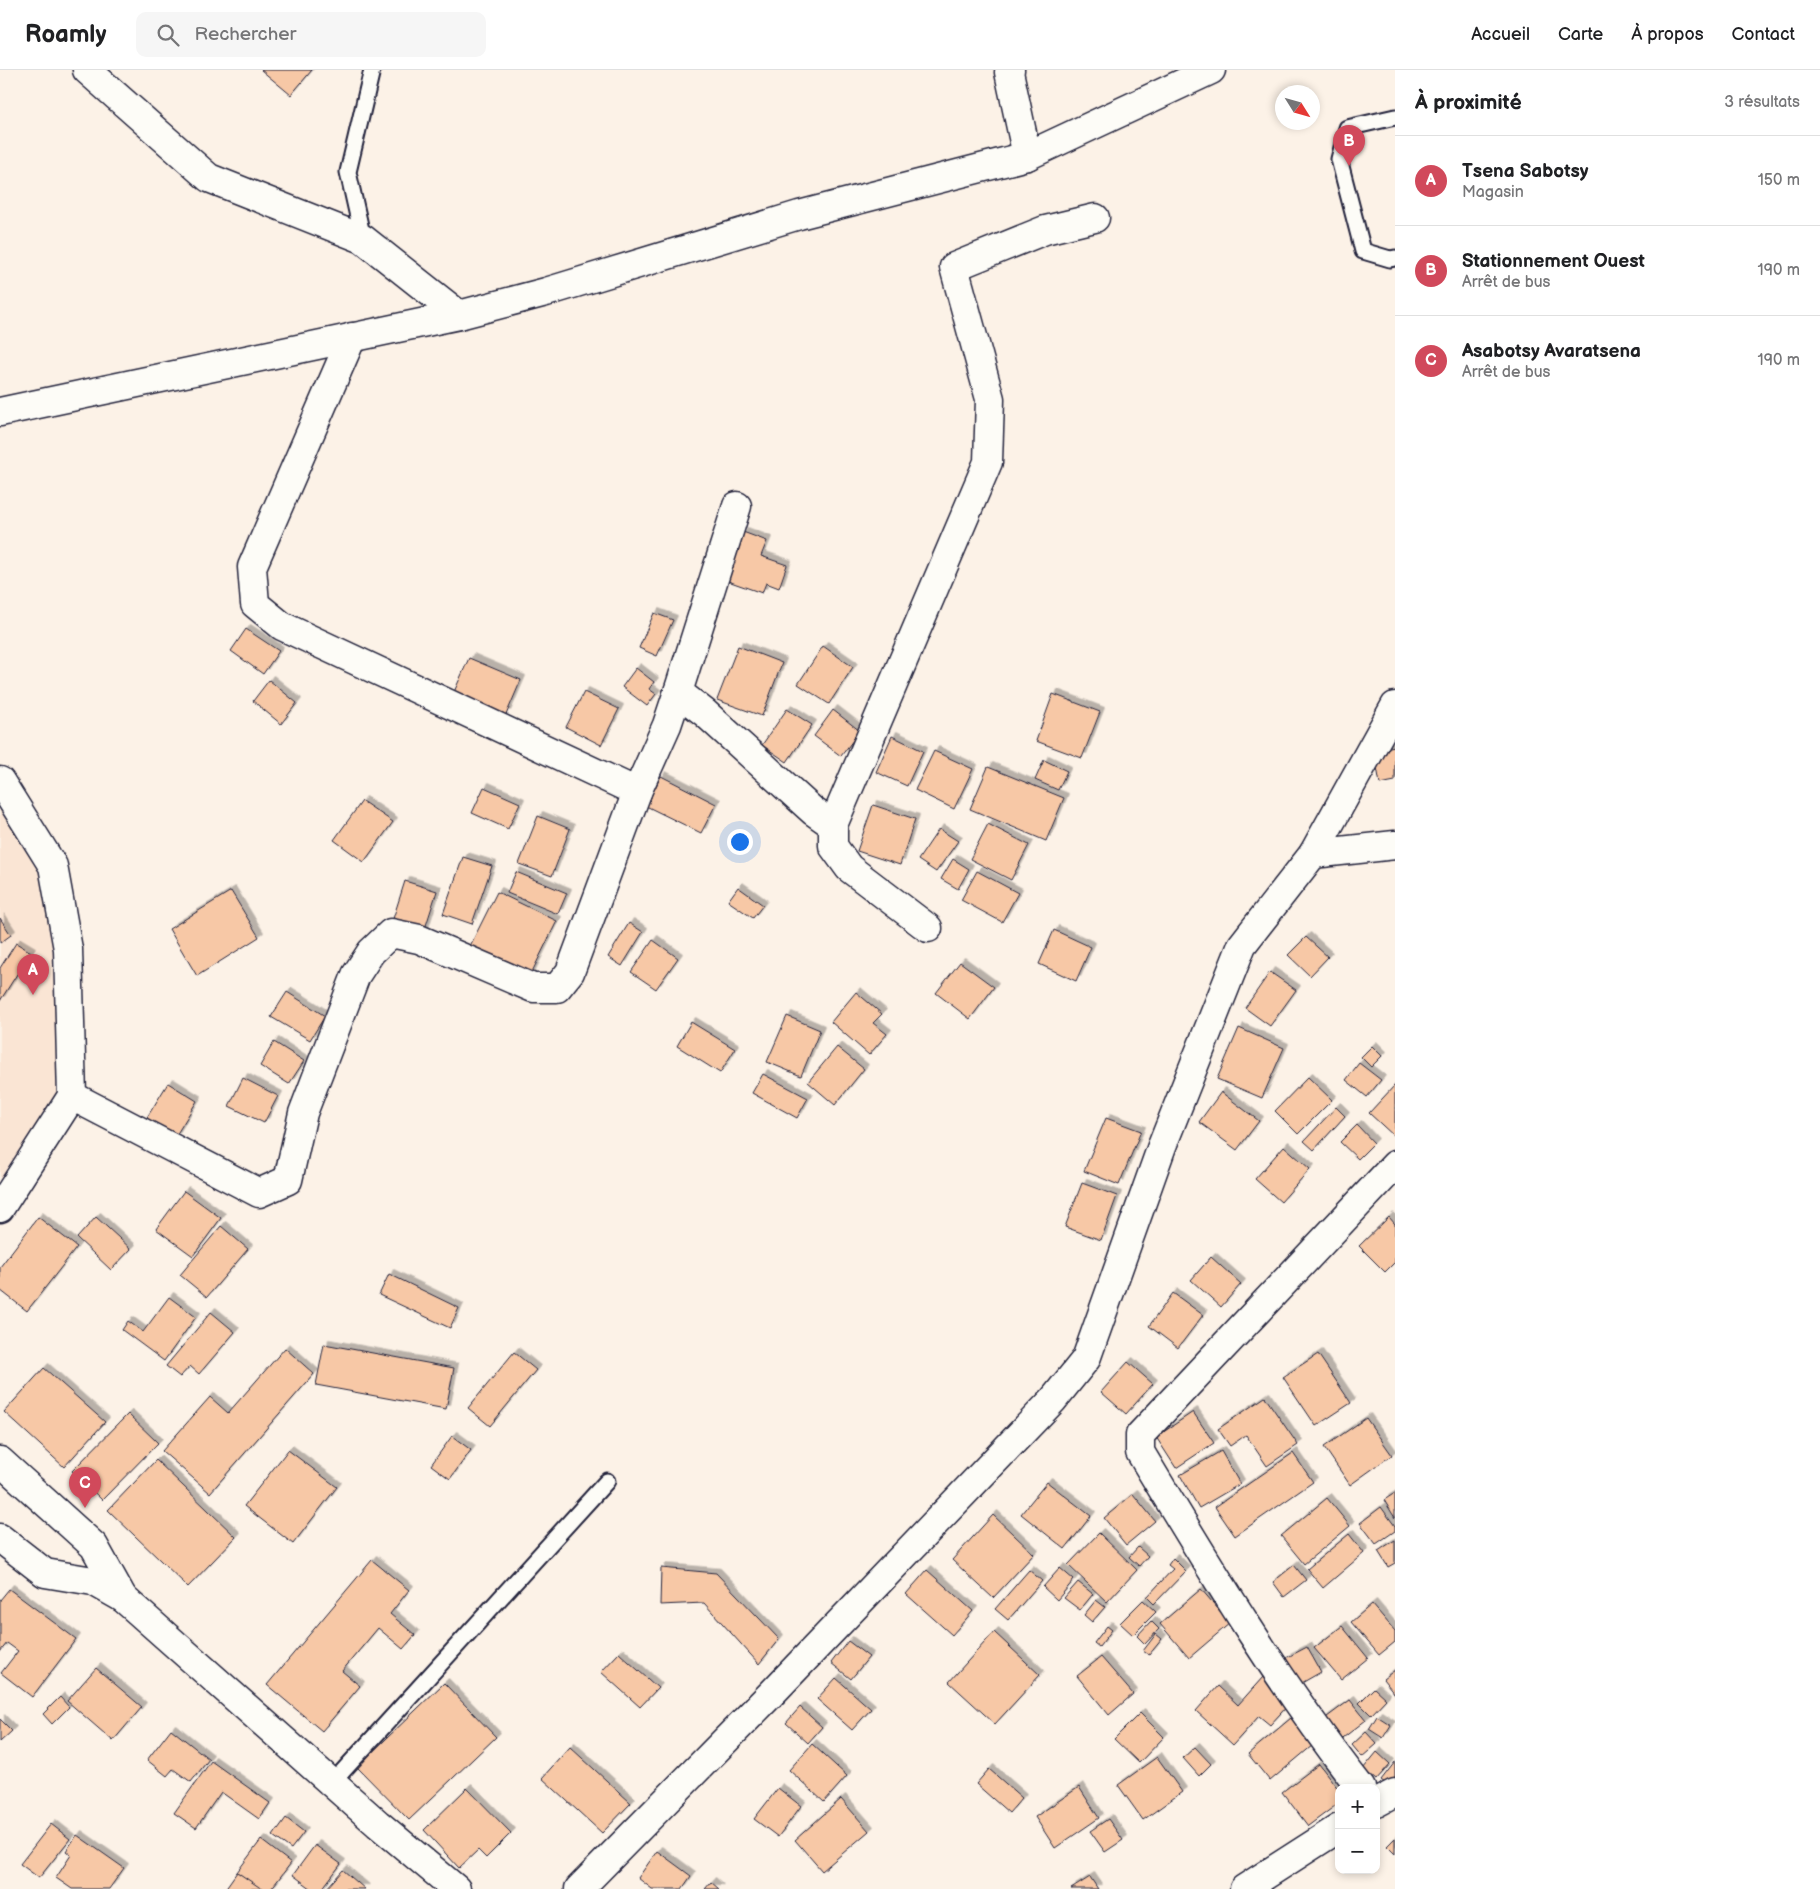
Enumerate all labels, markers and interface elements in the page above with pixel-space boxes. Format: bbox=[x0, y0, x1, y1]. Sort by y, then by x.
search box bbox=[136, 12, 486, 57]
text: Roamly bbox=[25, 20, 106, 49]
icon: search bbox=[154, 21, 182, 49]
text: Rechercher bbox=[194, 23, 296, 46]
text: Accueil bbox=[1471, 24, 1530, 45]
text: Carte bbox=[1558, 24, 1603, 45]
text: À propos bbox=[1631, 24, 1704, 45]
text: Contact bbox=[1732, 24, 1795, 45]
north arrow bbox=[1275, 85, 1320, 130]
text: À proximité bbox=[1415, 90, 1522, 115]
text: 3 résultats bbox=[1724, 93, 1800, 112]
pin: B bbox=[1333, 125, 1365, 166]
text: Tsena Sabotsy bbox=[1462, 160, 1589, 183]
text: A bbox=[1426, 171, 1436, 190]
text: 150 m bbox=[1758, 171, 1800, 190]
text: Magasin bbox=[1462, 183, 1524, 202]
text: Stationnement Ouest bbox=[1462, 250, 1645, 273]
text: B bbox=[1425, 261, 1437, 280]
text: 190 m bbox=[1758, 261, 1800, 280]
text: Arrêt de bus bbox=[1462, 273, 1551, 292]
text: Asabotsy Avaratsena bbox=[1462, 340, 1641, 363]
text: C bbox=[1425, 351, 1437, 370]
text: 190 m bbox=[1758, 351, 1800, 370]
text: Arrêt de bus bbox=[1462, 363, 1551, 382]
your location bbox=[727, 829, 753, 855]
pin: A bbox=[17, 954, 49, 995]
pin: C bbox=[69, 1467, 101, 1508]
map controls bbox=[1335, 1784, 1380, 1874]
button: + bbox=[1335, 1784, 1380, 1829]
button: − bbox=[1335, 1829, 1380, 1874]

